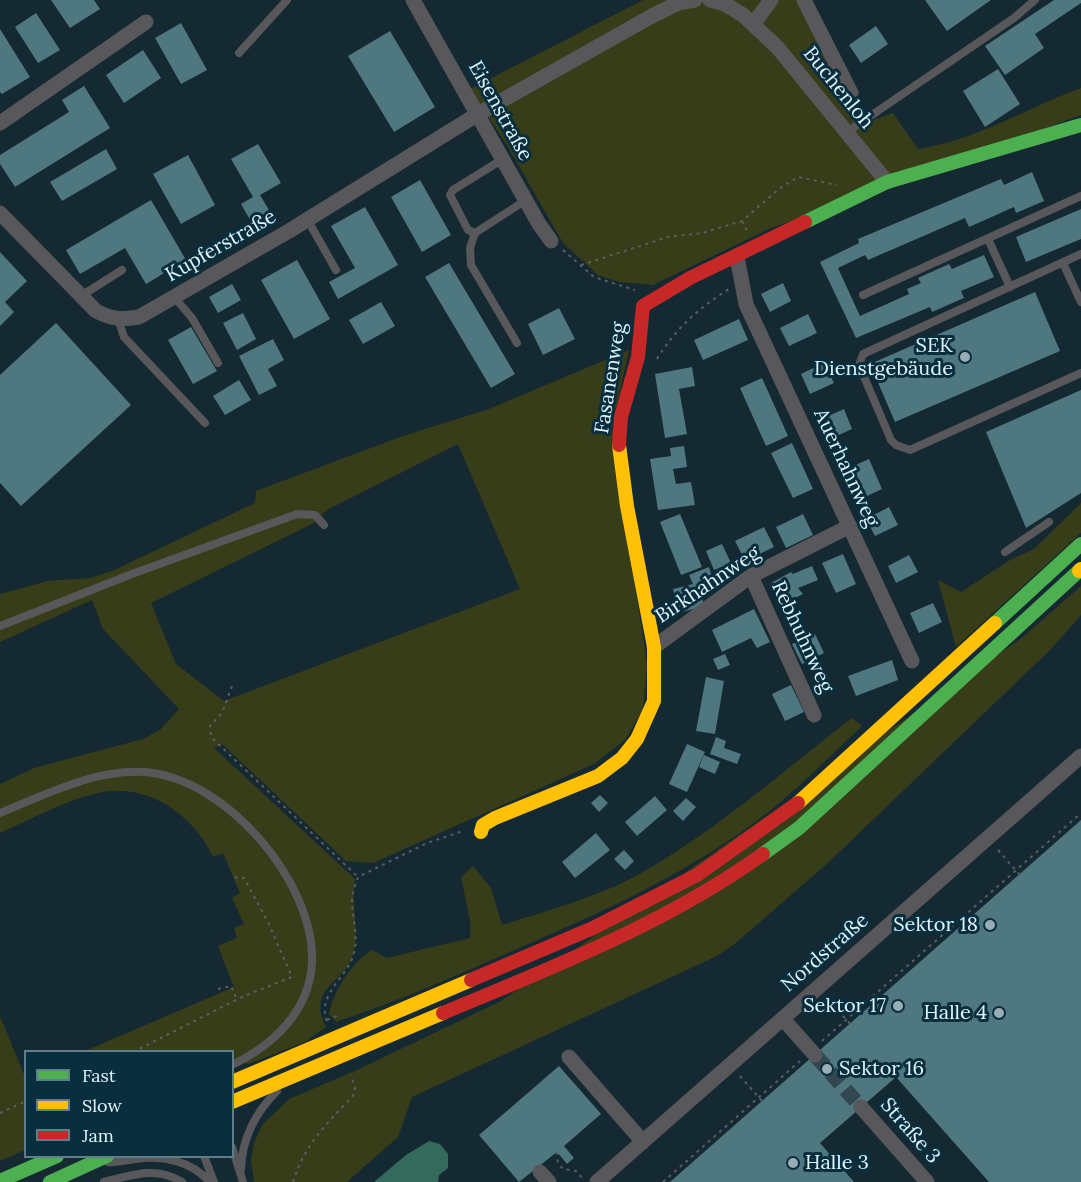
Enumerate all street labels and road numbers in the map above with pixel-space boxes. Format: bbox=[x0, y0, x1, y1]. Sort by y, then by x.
street label: Buchenloh bbox=[798, 42, 878, 134]
street label: Eisenstraße bbox=[463, 57, 537, 165]
street label: Kupferstraße bbox=[161, 205, 281, 287]
street label: Fasanenweg bbox=[590, 321, 632, 435]
street label: Auerhahnweg bbox=[808, 405, 884, 531]
street label: Birkhahnweg bbox=[651, 541, 765, 629]
street label: Rebhuhnweg bbox=[766, 577, 838, 697]
street label: Nordstraße bbox=[777, 909, 873, 997]
street label: Straße 3 bbox=[875, 1093, 945, 1169]

